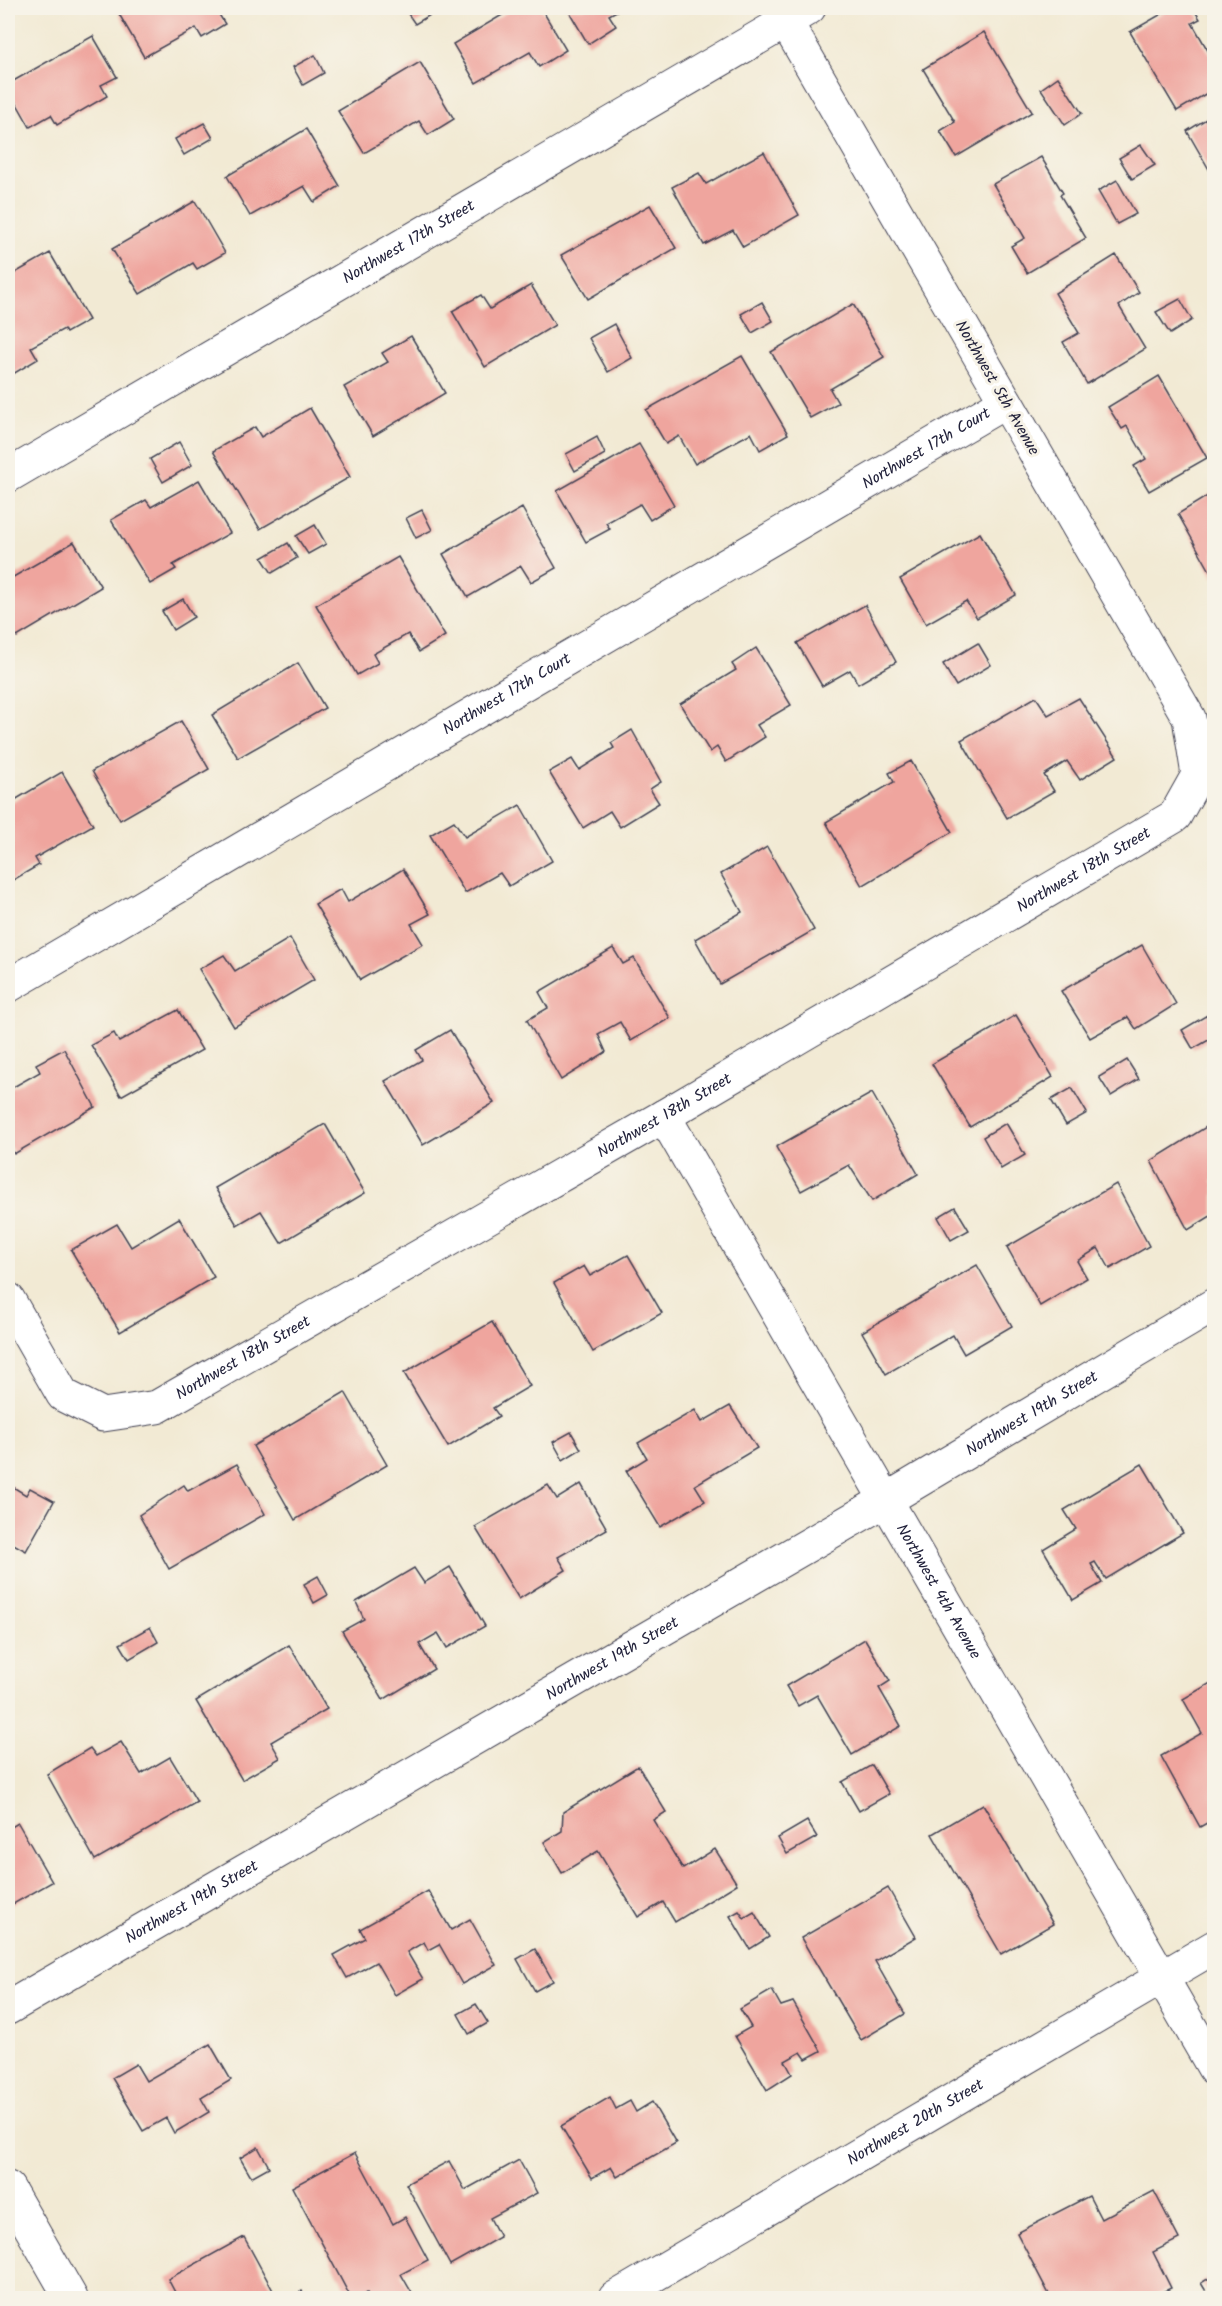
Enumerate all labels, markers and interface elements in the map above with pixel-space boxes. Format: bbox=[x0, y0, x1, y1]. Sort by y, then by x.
street label: Northwest 17th Street bbox=[338, 193, 480, 291]
street label: Northwest 5th Avenue bbox=[948, 316, 1046, 460]
street label: Northwest 17th Court bbox=[857, 400, 996, 496]
street label: Northwest 17th Court bbox=[438, 646, 576, 741]
street label: Northwest 18th Street bbox=[1012, 820, 1156, 919]
street label: Northwest 18th Street bbox=[592, 1066, 737, 1164]
street label: Northwest 18th Street bbox=[171, 1309, 316, 1406]
street label: Northwest 19th Street bbox=[961, 1364, 1103, 1462]
street label: Northwest 4th Avenue bbox=[890, 1519, 988, 1664]
street label: Northwest 19th Street bbox=[541, 1610, 684, 1707]
street label: Northwest 19th Street bbox=[120, 1853, 263, 1950]
street label: Northwest 20th Street bbox=[842, 2072, 989, 2172]

